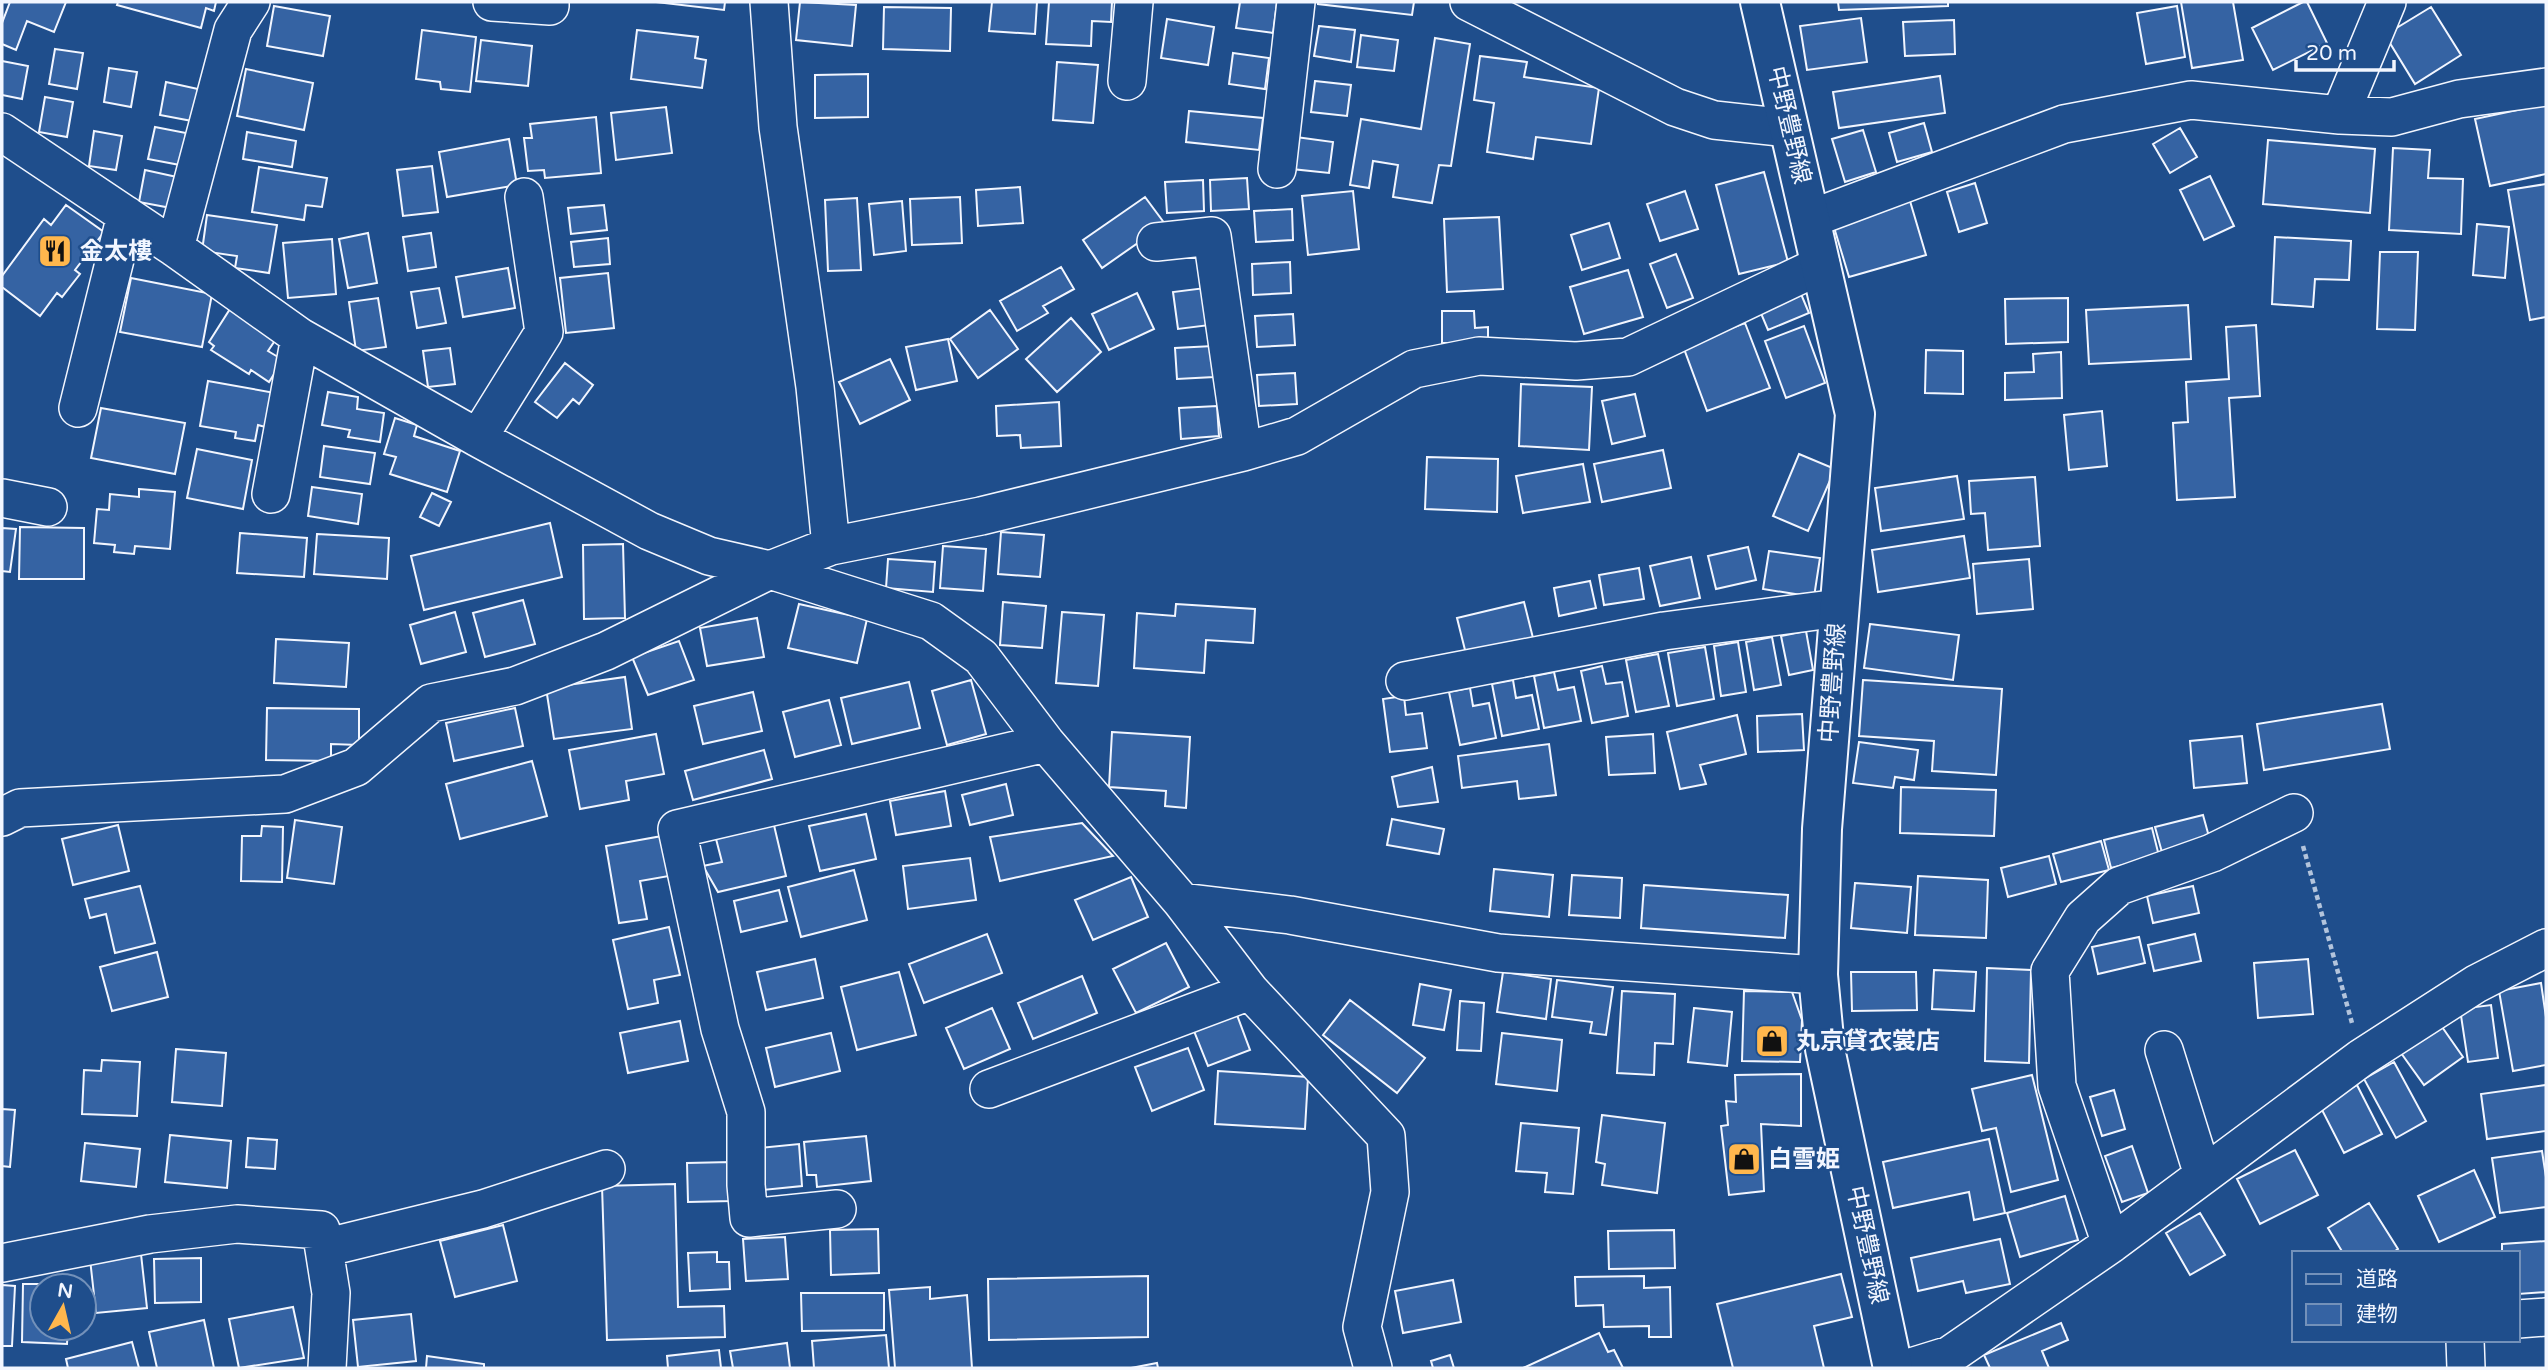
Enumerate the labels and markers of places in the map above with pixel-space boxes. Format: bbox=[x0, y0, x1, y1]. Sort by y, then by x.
restaurant icon: 金太樓 bbox=[36, 232, 74, 270]
place label: 金太樓 bbox=[80, 237, 152, 266]
shop icon: 丸京貸衣裳店 bbox=[1753, 1022, 1791, 1060]
place label: 丸京貸衣裳店 bbox=[1796, 1027, 1940, 1056]
shop icon: 白雪姫 bbox=[1725, 1140, 1763, 1178]
place label: 白雪姫 bbox=[1768, 1145, 1840, 1174]

